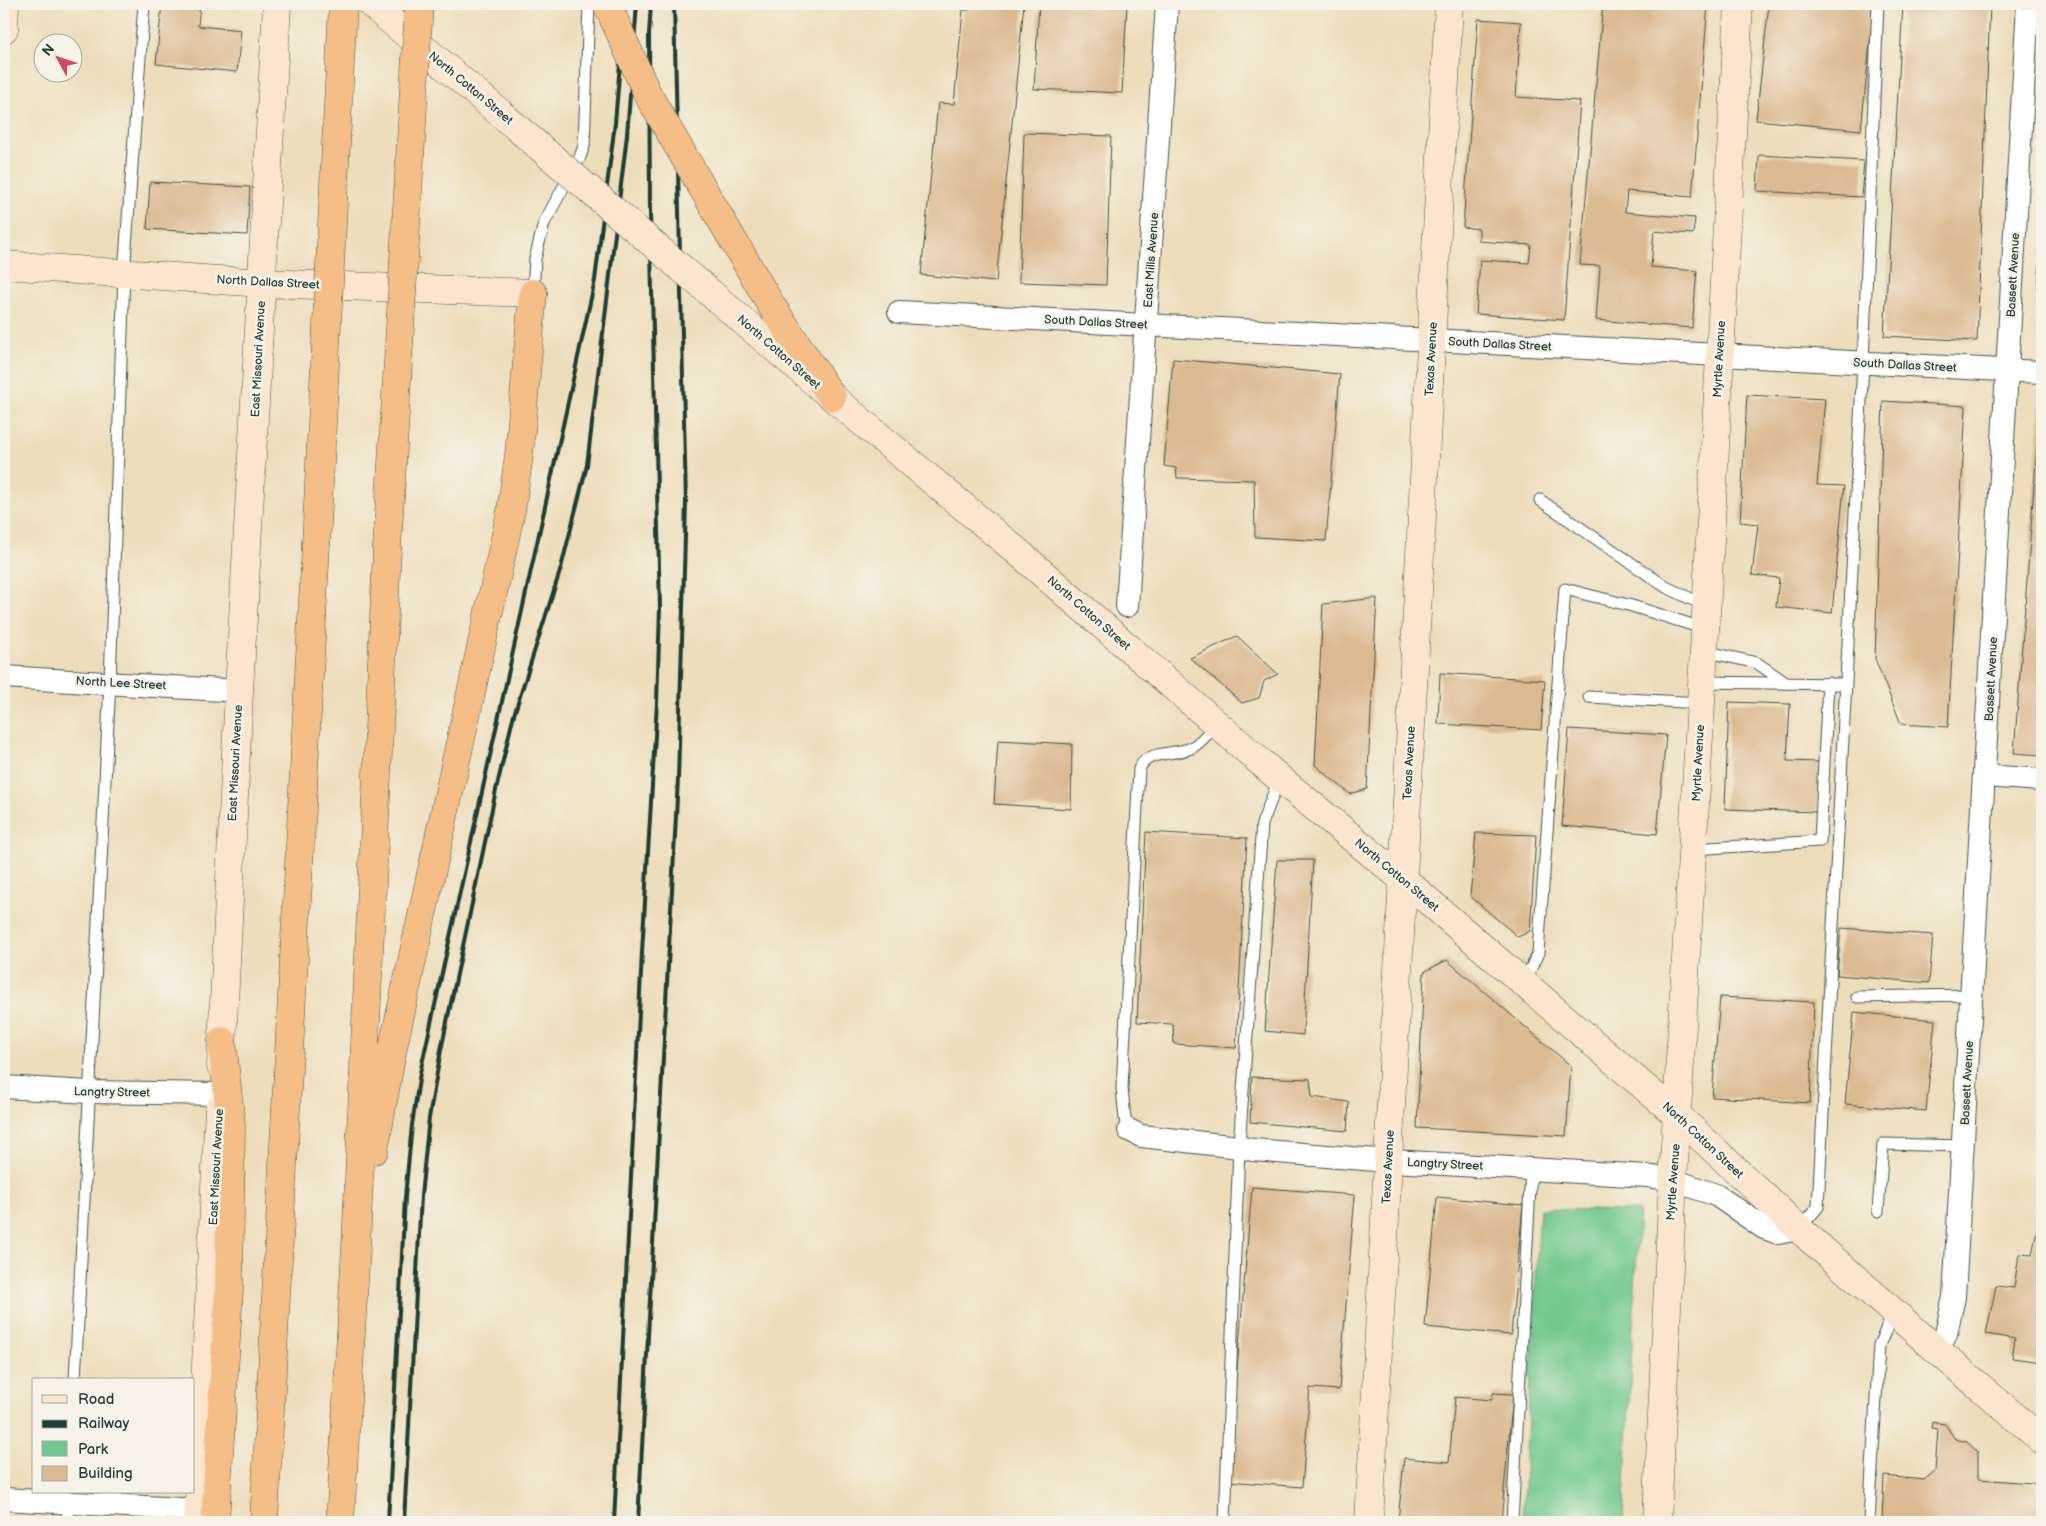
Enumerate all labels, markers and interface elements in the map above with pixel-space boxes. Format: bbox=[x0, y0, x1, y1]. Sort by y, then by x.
north arrow bbox=[32, 32, 82, 82]
text: N bbox=[39, 40, 58, 59]
street label: North Cotton Street bbox=[425, 49, 516, 128]
street label: East Mills Avenue bbox=[1141, 212, 1162, 308]
street label: Bassett Avenue bbox=[2004, 232, 2023, 318]
street label: North Dallas Street bbox=[216, 272, 320, 293]
street label: East Missouri Avenue bbox=[248, 300, 269, 418]
street label: North Cotton Street bbox=[734, 312, 824, 393]
street label: South Dallas Street bbox=[1044, 312, 1148, 333]
street label: Myrtle Avenue bbox=[1710, 320, 1729, 398]
street label: Texas Avenue bbox=[1422, 321, 1441, 397]
street label: South Dallas Street bbox=[1448, 334, 1552, 355]
street label: South Dallas Street bbox=[1853, 355, 1957, 376]
street label: North Cotton Street bbox=[1044, 573, 1134, 654]
street label: Bassett Avenue bbox=[1982, 636, 2001, 722]
street label: North Lee Street bbox=[75, 674, 167, 693]
street label: East Missouri Avenue bbox=[225, 704, 246, 822]
street label: Myrtle Avenue bbox=[1689, 724, 1708, 802]
street label: Texas Avenue bbox=[1400, 725, 1419, 801]
street label: North Cotton Street bbox=[1351, 836, 1442, 915]
street label: Bassett Avenue bbox=[1958, 1040, 1977, 1126]
street label: Langtry Street bbox=[74, 1084, 151, 1101]
street label: North Cotton Street bbox=[1659, 1099, 1747, 1182]
street label: East Missouri Avenue bbox=[206, 1108, 227, 1226]
street label: Texas Avenue bbox=[1379, 1129, 1398, 1205]
street label: Myrtle Avenue bbox=[1663, 1143, 1684, 1221]
street label: Langtry Street bbox=[1407, 1155, 1484, 1174]
legend bbox=[32, 1378, 195, 1494]
text: Road bbox=[78, 1390, 114, 1409]
text: Railway bbox=[78, 1414, 129, 1433]
text: Park bbox=[78, 1440, 109, 1459]
text: Building bbox=[78, 1464, 133, 1483]

